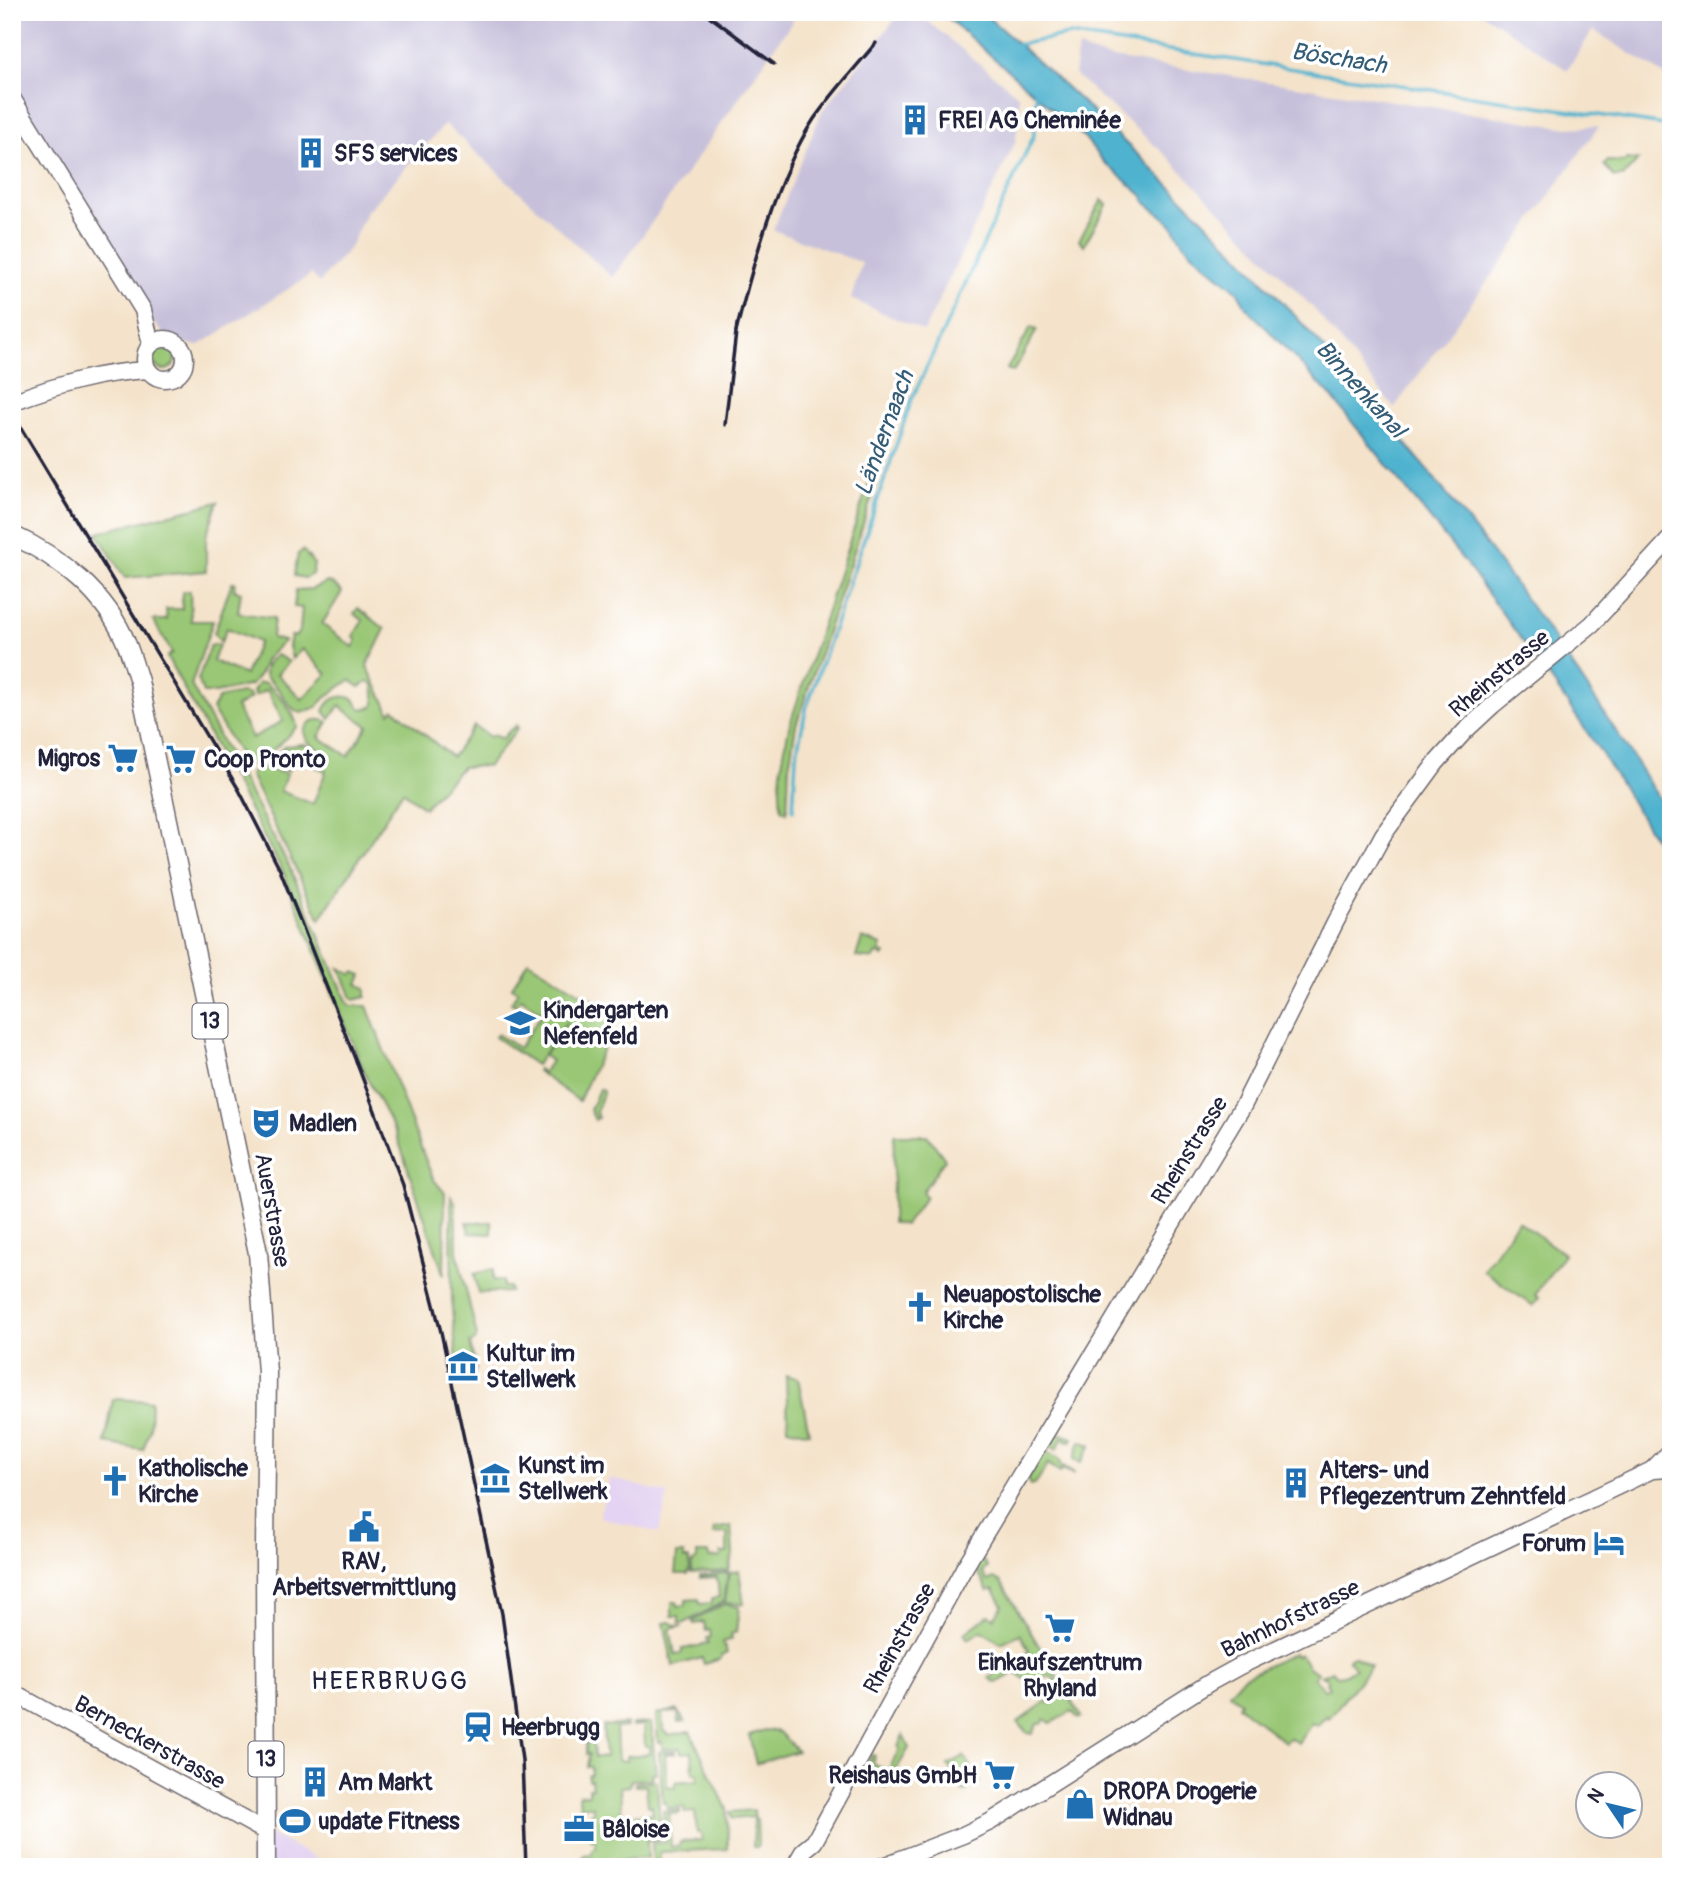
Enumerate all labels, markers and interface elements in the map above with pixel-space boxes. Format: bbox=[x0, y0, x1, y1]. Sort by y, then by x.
water label: Böschach bbox=[1289, 37, 1390, 81]
building icon: FREI AG Cheminée bbox=[898, 103, 932, 137]
place label: FREI AG Cheminée bbox=[938, 106, 1121, 135]
building icon: SFS services bbox=[294, 136, 328, 170]
place label: SFS services bbox=[334, 139, 458, 168]
water label: Binnenkanal bbox=[1309, 335, 1413, 446]
water label: Ländernaach bbox=[849, 365, 921, 499]
street label: Rheinstrasse bbox=[1443, 623, 1556, 724]
supermarket icon: Migros bbox=[106, 741, 140, 775]
supermarket icon: Coop Pronto bbox=[164, 742, 198, 776]
place label: Migros bbox=[37, 744, 101, 773]
place label: Coop Pronto bbox=[204, 745, 326, 774]
place label: Kindergarten Nefenfeld bbox=[543, 996, 668, 1051]
road number: 13 bbox=[192, 1004, 228, 1038]
school or university icon: Kindergarten Nefenfeld bbox=[503, 1006, 537, 1040]
street label: Rheinstrasse bbox=[1145, 1090, 1234, 1210]
theatre icon: Madlen bbox=[249, 1106, 283, 1140]
place label: Madlen bbox=[289, 1109, 357, 1138]
street label: Auerstrasse bbox=[248, 1151, 297, 1270]
place label: Neuapostolische Kirche bbox=[943, 1280, 1102, 1335]
church icon: Neuapostolische Kirche bbox=[903, 1290, 937, 1324]
place label: Kultur im Stellwerk bbox=[486, 1339, 576, 1394]
museum icon: Kultur im Stellwerk bbox=[446, 1349, 480, 1383]
place label: Kunst im Stellwerk bbox=[518, 1451, 608, 1506]
place label: Katholische Kirche bbox=[138, 1454, 249, 1509]
place label: Alters- und Pflegezentrum Zehntfeld bbox=[1319, 1456, 1566, 1511]
museum icon: Kunst im Stellwerk bbox=[478, 1461, 512, 1495]
church icon: Katholische Kirche bbox=[98, 1464, 132, 1498]
building icon: Alters- und Pflegezentrum Zehntfeld bbox=[1279, 1466, 1313, 1500]
public building icon: RAV, Arbeitsvermittlung bbox=[347, 1510, 381, 1544]
hotel icon: Forum bbox=[1592, 1526, 1626, 1560]
place label: Forum bbox=[1521, 1529, 1586, 1558]
place label: RAV, Arbeitsvermittlung bbox=[272, 1547, 456, 1602]
street label: Bahnhofstrasse bbox=[1216, 1572, 1365, 1664]
street label: Rheinstrasse bbox=[857, 1577, 942, 1699]
supermarket icon: Einkaufszentrum Rhyland bbox=[1043, 1611, 1077, 1645]
place label: Einkaufszentrum Rhyland bbox=[978, 1648, 1142, 1703]
district label: HEERBRUGG bbox=[311, 1665, 469, 1697]
street label: Berneckerstrasse bbox=[69, 1689, 231, 1796]
station icon: Heerbrugg bbox=[461, 1710, 495, 1744]
place label: Heerbrugg bbox=[501, 1713, 600, 1742]
road number: 13 bbox=[248, 1742, 284, 1776]
supermarket icon: Reishaus GmbH bbox=[983, 1758, 1017, 1792]
place label: Reishaus GmbH bbox=[829, 1761, 977, 1790]
building icon: Am Markt bbox=[298, 1765, 332, 1799]
place label: Am Markt bbox=[338, 1768, 433, 1797]
north arrow bbox=[1574, 1770, 1644, 1840]
place label: DROPA Drogerie Widnau bbox=[1103, 1777, 1257, 1832]
text: N bbox=[1582, 1784, 1609, 1808]
shop icon: DROPA Drogerie Widnau bbox=[1063, 1787, 1097, 1821]
sports icon: update Fitness bbox=[278, 1804, 312, 1838]
place label: update Fitness bbox=[318, 1807, 460, 1836]
office icon: Bâloise bbox=[562, 1812, 596, 1846]
place label: Bâloise bbox=[602, 1815, 670, 1844]

